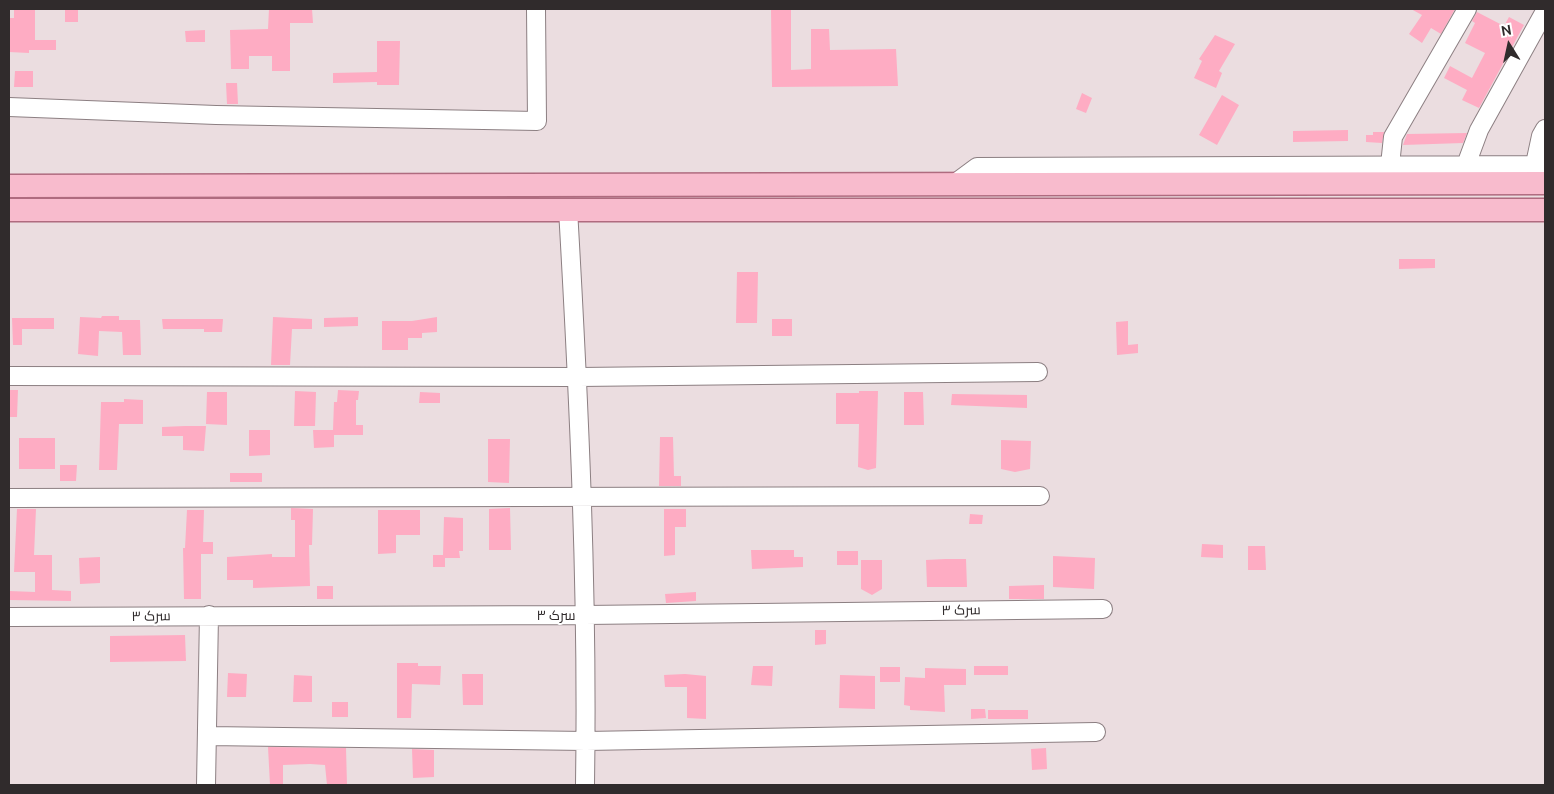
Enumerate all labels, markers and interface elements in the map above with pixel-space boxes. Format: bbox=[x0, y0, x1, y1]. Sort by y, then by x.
north arrow bbox=[1484, 20, 1534, 70]
text: N bbox=[1500, 21, 1513, 39]
street label: سرک ۳ bbox=[941, 601, 981, 619]
street label: سرک ۳ bbox=[131, 607, 171, 625]
street label: سرک ۳ bbox=[536, 607, 576, 623]

